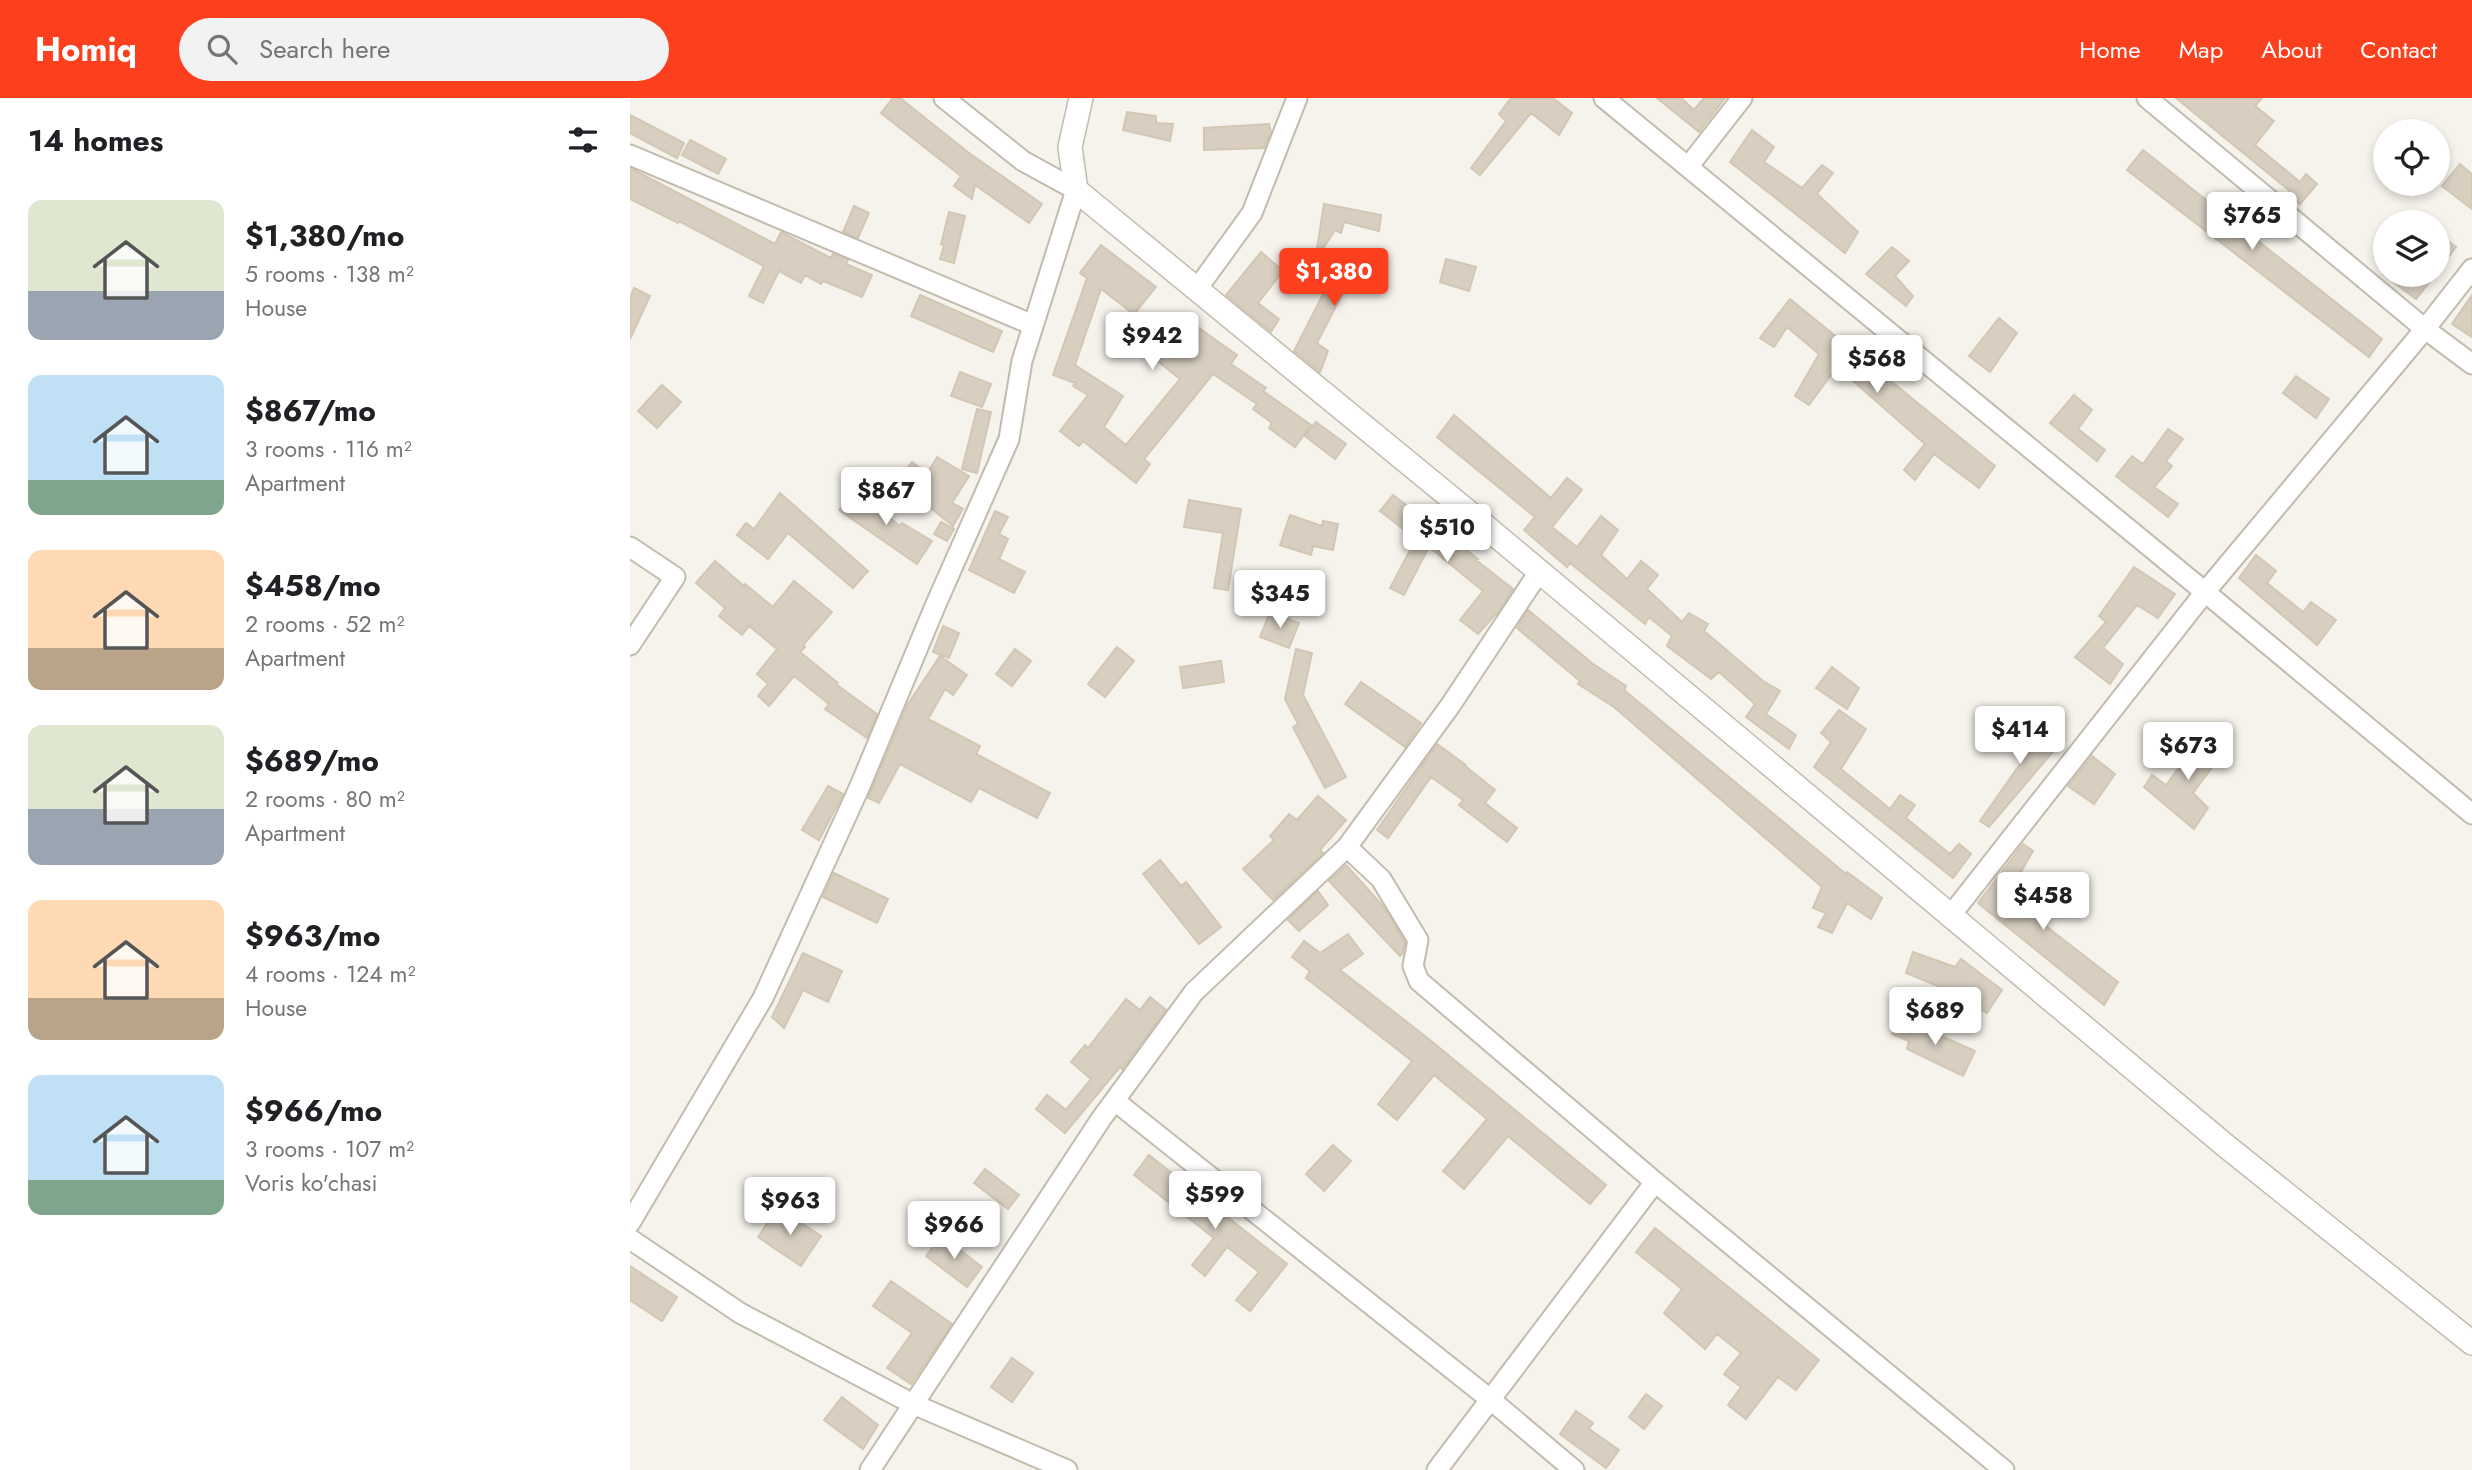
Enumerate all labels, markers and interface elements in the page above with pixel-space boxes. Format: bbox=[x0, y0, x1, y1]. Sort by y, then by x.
search box bbox=[179, 18, 669, 81]
text: Homiq bbox=[35, 26, 137, 73]
icon: search bbox=[203, 30, 241, 68]
text: Search here bbox=[259, 30, 390, 68]
text: Home bbox=[2079, 32, 2141, 67]
text: Map bbox=[2179, 32, 2223, 67]
text: About bbox=[2261, 32, 2322, 67]
text: Contact bbox=[2360, 32, 2437, 67]
text: 14 homes bbox=[28, 119, 163, 162]
map controls bbox=[2373, 119, 2450, 287]
button: locate bbox=[2373, 119, 2450, 196]
icon: filters bbox=[564, 121, 602, 159]
pin: $765 bbox=[2211, 192, 2293, 252]
text: $765 bbox=[2223, 198, 2281, 232]
button: layers bbox=[2373, 210, 2450, 287]
text: $1,380/mo bbox=[245, 214, 404, 257]
icon: home bbox=[84, 228, 168, 312]
pin: $1,380 bbox=[1277, 248, 1391, 308]
text: $1,380 bbox=[1295, 254, 1373, 288]
text: 5 rooms · 138 m² bbox=[245, 257, 414, 291]
text: House bbox=[245, 291, 307, 325]
pin: $942 bbox=[1111, 313, 1193, 372]
text: $942 bbox=[1122, 318, 1182, 352]
pin: $568 bbox=[1836, 336, 1918, 395]
text: $568 bbox=[1848, 341, 1906, 375]
text: $867/mo bbox=[245, 389, 376, 432]
icon: home bbox=[84, 403, 168, 487]
text: 3 rooms · 116 m² bbox=[245, 432, 412, 466]
text: Apartment bbox=[245, 466, 345, 500]
pin: $867 bbox=[845, 468, 927, 527]
text: $867 bbox=[857, 473, 915, 507]
pin: $510 bbox=[1406, 504, 1488, 564]
text: $510 bbox=[1419, 510, 1475, 544]
text: $458/mo bbox=[245, 564, 381, 607]
pin: $345 bbox=[1239, 570, 1321, 630]
text: $345 bbox=[1250, 576, 1310, 610]
icon: home bbox=[84, 578, 168, 662]
text: 2 rooms · 52 m² bbox=[245, 607, 404, 641]
text: Apartment bbox=[245, 641, 345, 675]
pin: $414 bbox=[1979, 706, 2061, 766]
text: $414 bbox=[1991, 712, 2049, 746]
pin: $673 bbox=[2147, 722, 2229, 782]
text: $673 bbox=[2159, 728, 2217, 762]
text: $689/mo bbox=[245, 739, 379, 782]
icon: home bbox=[84, 753, 168, 837]
text: 2 rooms · 80 m² bbox=[245, 782, 405, 816]
text: Apartment bbox=[245, 816, 345, 850]
pin: $458 bbox=[2002, 872, 2084, 932]
text: $458 bbox=[2013, 878, 2073, 912]
text: $963/mo bbox=[245, 914, 380, 957]
icon: home bbox=[84, 928, 168, 1012]
text: 4 rooms · 124 m² bbox=[245, 957, 416, 991]
pin: $689 bbox=[1894, 988, 1976, 1047]
text: House bbox=[245, 991, 307, 1025]
text: $689 bbox=[1905, 993, 1965, 1027]
text: $966/mo bbox=[245, 1089, 382, 1132]
icon: home bbox=[84, 1103, 168, 1187]
text: 3 rooms · 107 m² bbox=[245, 1132, 414, 1166]
text: Voris ko'chasi bbox=[245, 1166, 377, 1200]
pin: $599 bbox=[1174, 1172, 1256, 1231]
text: $599 bbox=[1185, 1177, 1245, 1211]
pin: $963 bbox=[749, 1178, 831, 1237]
text: $963 bbox=[760, 1183, 820, 1217]
pin: $966 bbox=[913, 1202, 995, 1261]
text: $966 bbox=[924, 1207, 984, 1241]

